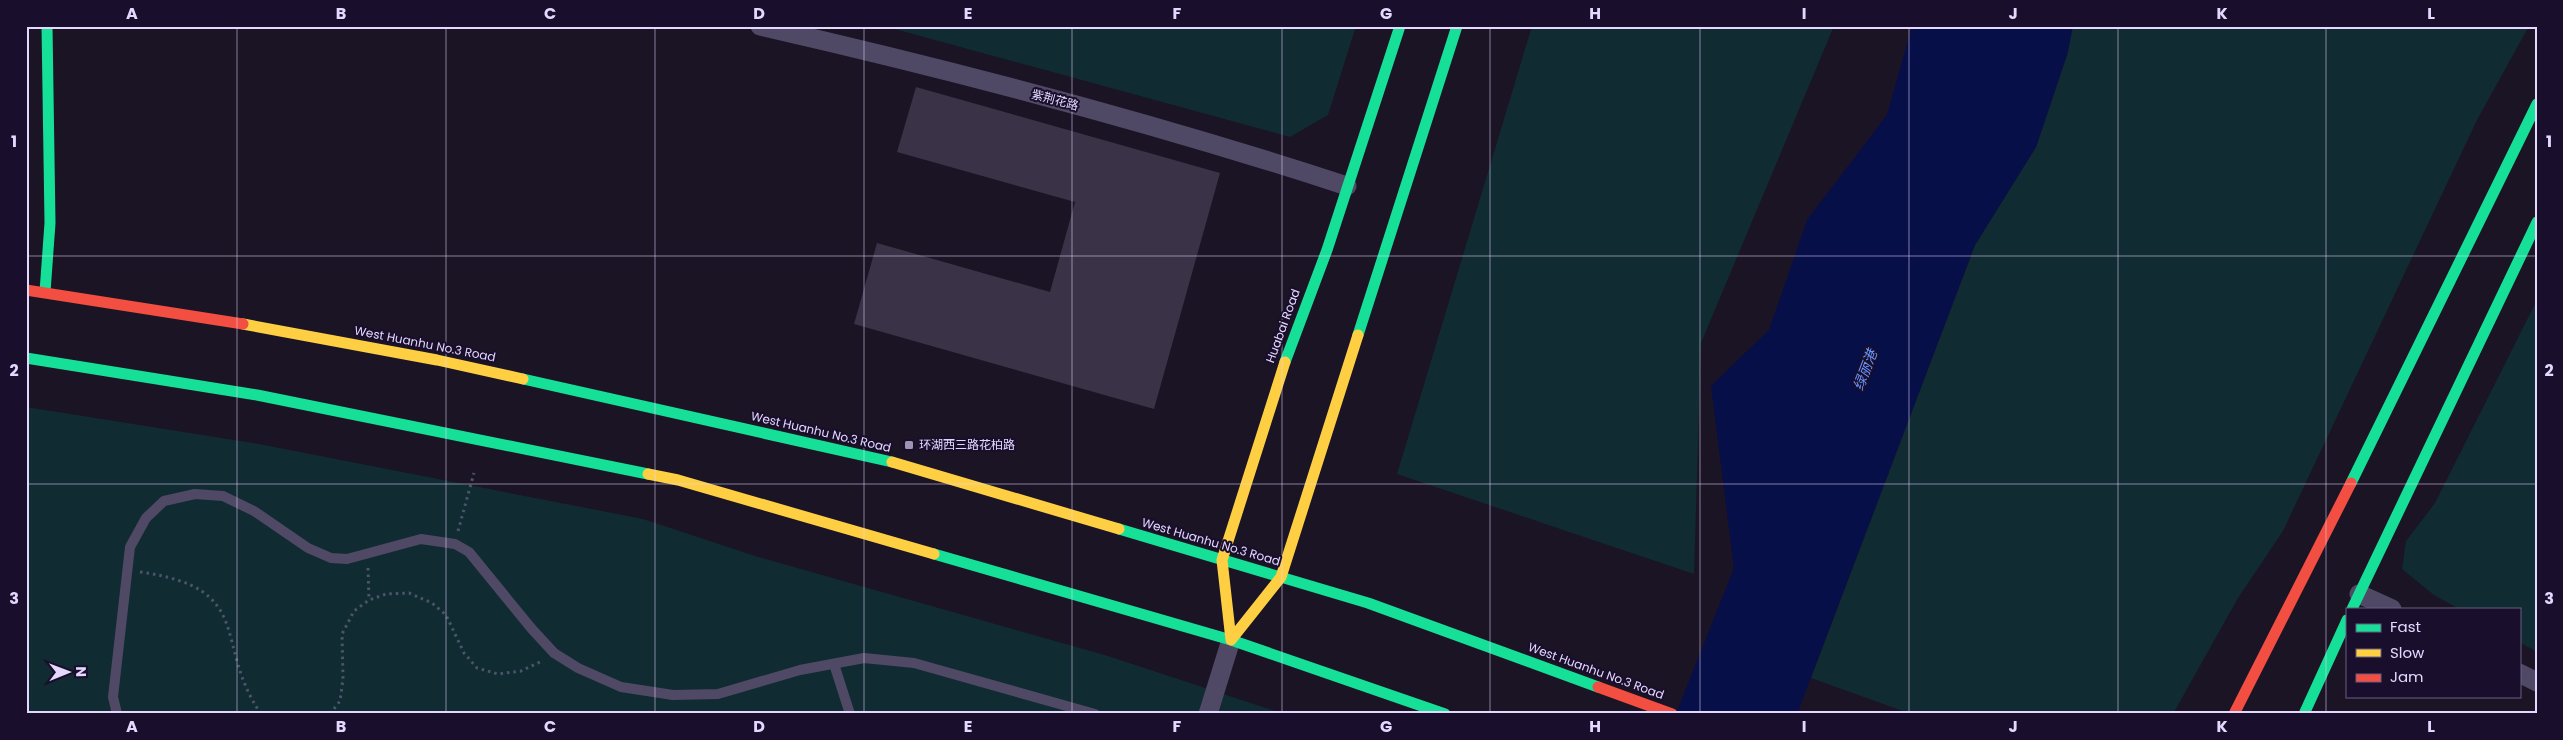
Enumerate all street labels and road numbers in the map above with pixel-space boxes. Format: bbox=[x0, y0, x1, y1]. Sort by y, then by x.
street label: 紫荆花路 bbox=[1030, 85, 1081, 114]
street label: Huabai Road bbox=[1261, 286, 1304, 365]
street label: West Huanhu No.3 Road bbox=[353, 321, 497, 366]
street label: West Huanhu No.3 Road bbox=[749, 407, 893, 456]
street label: West Huanhu No.3 Road bbox=[1140, 514, 1282, 569]
street label: West Huanhu No.3 Road bbox=[1526, 638, 1666, 703]

